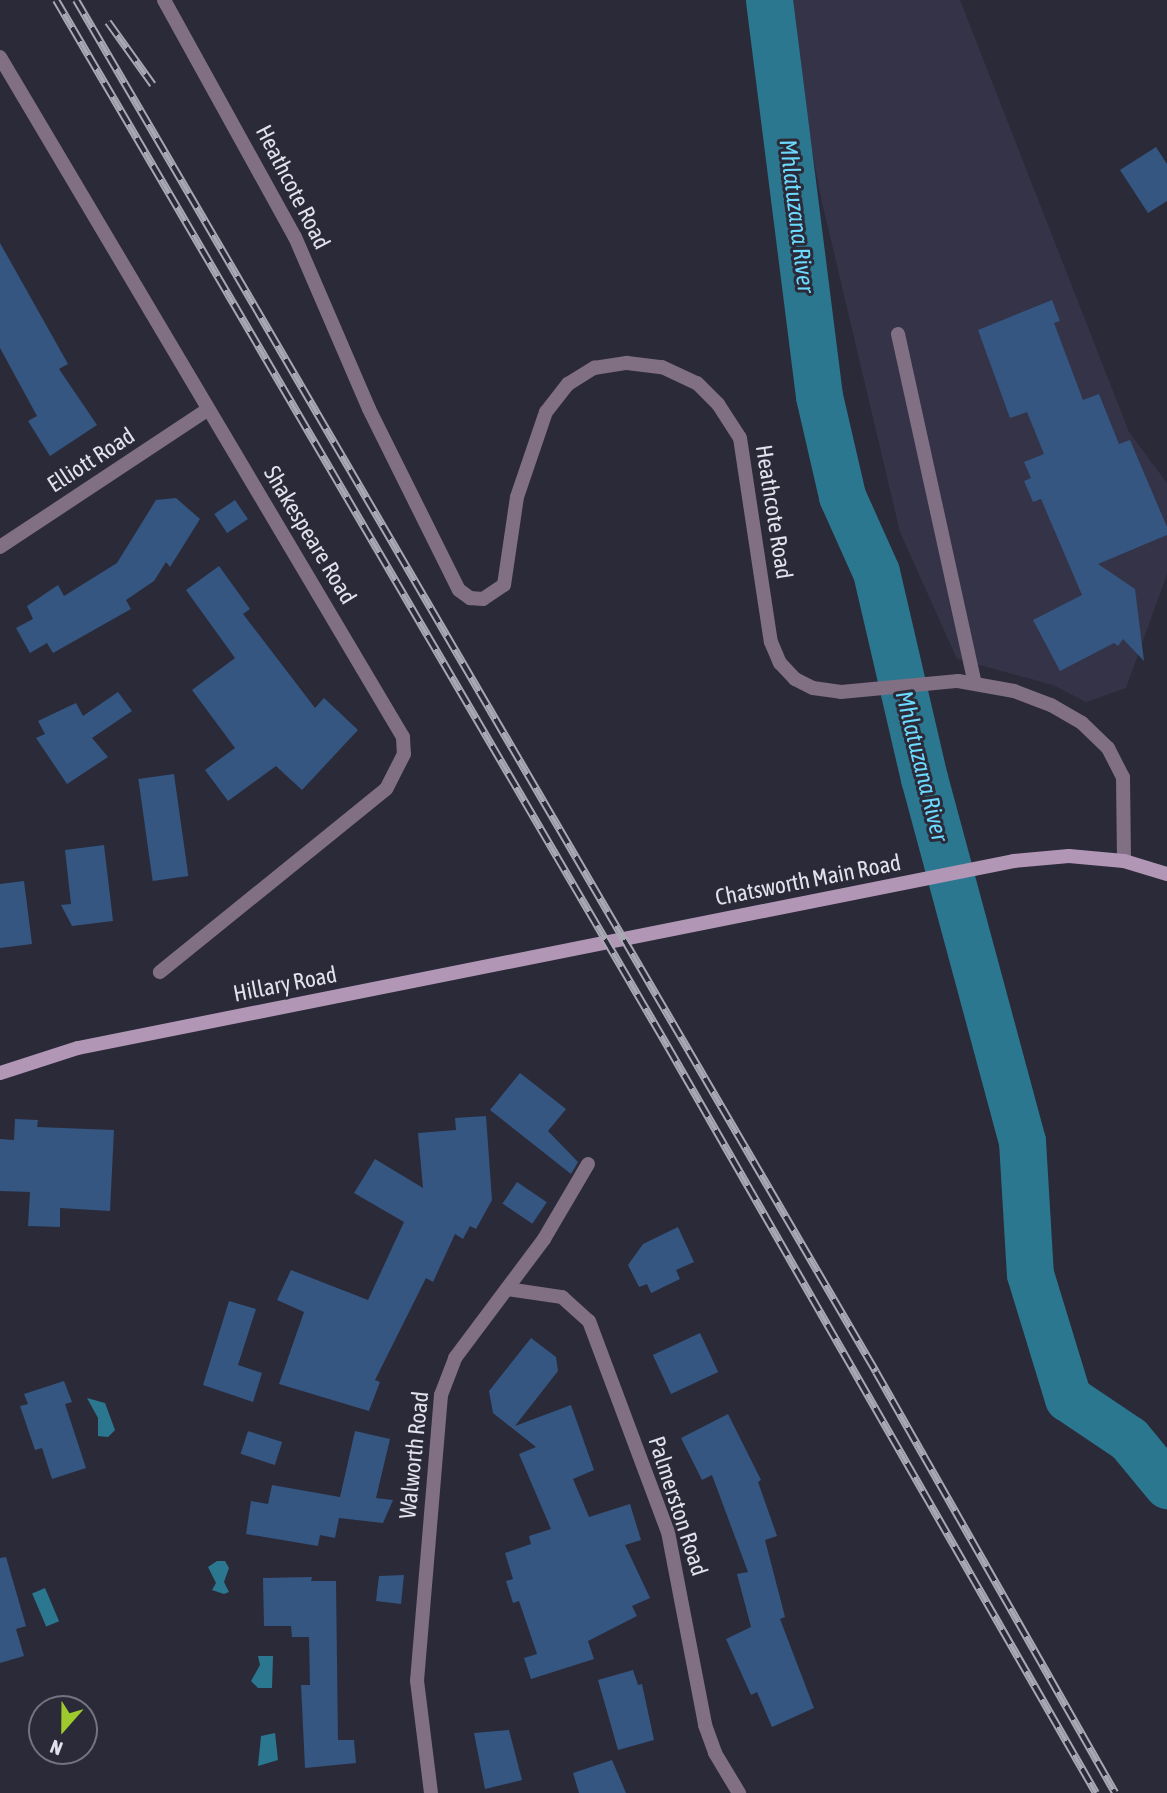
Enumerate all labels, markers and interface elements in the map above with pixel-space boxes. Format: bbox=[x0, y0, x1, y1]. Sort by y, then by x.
street label: Heathcote Road bbox=[250, 120, 336, 254]
water label: Mhlatuzana River bbox=[773, 138, 821, 294]
street label: Elliott Road bbox=[42, 422, 140, 498]
street label: Heathcote Road bbox=[750, 443, 798, 581]
street label: Shakespeare Road bbox=[258, 461, 362, 609]
water label: Mhlatuzana River bbox=[889, 688, 955, 844]
street label: Chatsworth Main Road bbox=[713, 848, 903, 912]
street label: Hillary Road bbox=[231, 960, 339, 1008]
street label: Walworth Road bbox=[394, 1390, 434, 1520]
street label: Palmerston Road bbox=[642, 1433, 714, 1579]
north arrow bbox=[28, 1695, 98, 1765]
text: N bbox=[47, 1735, 65, 1760]

